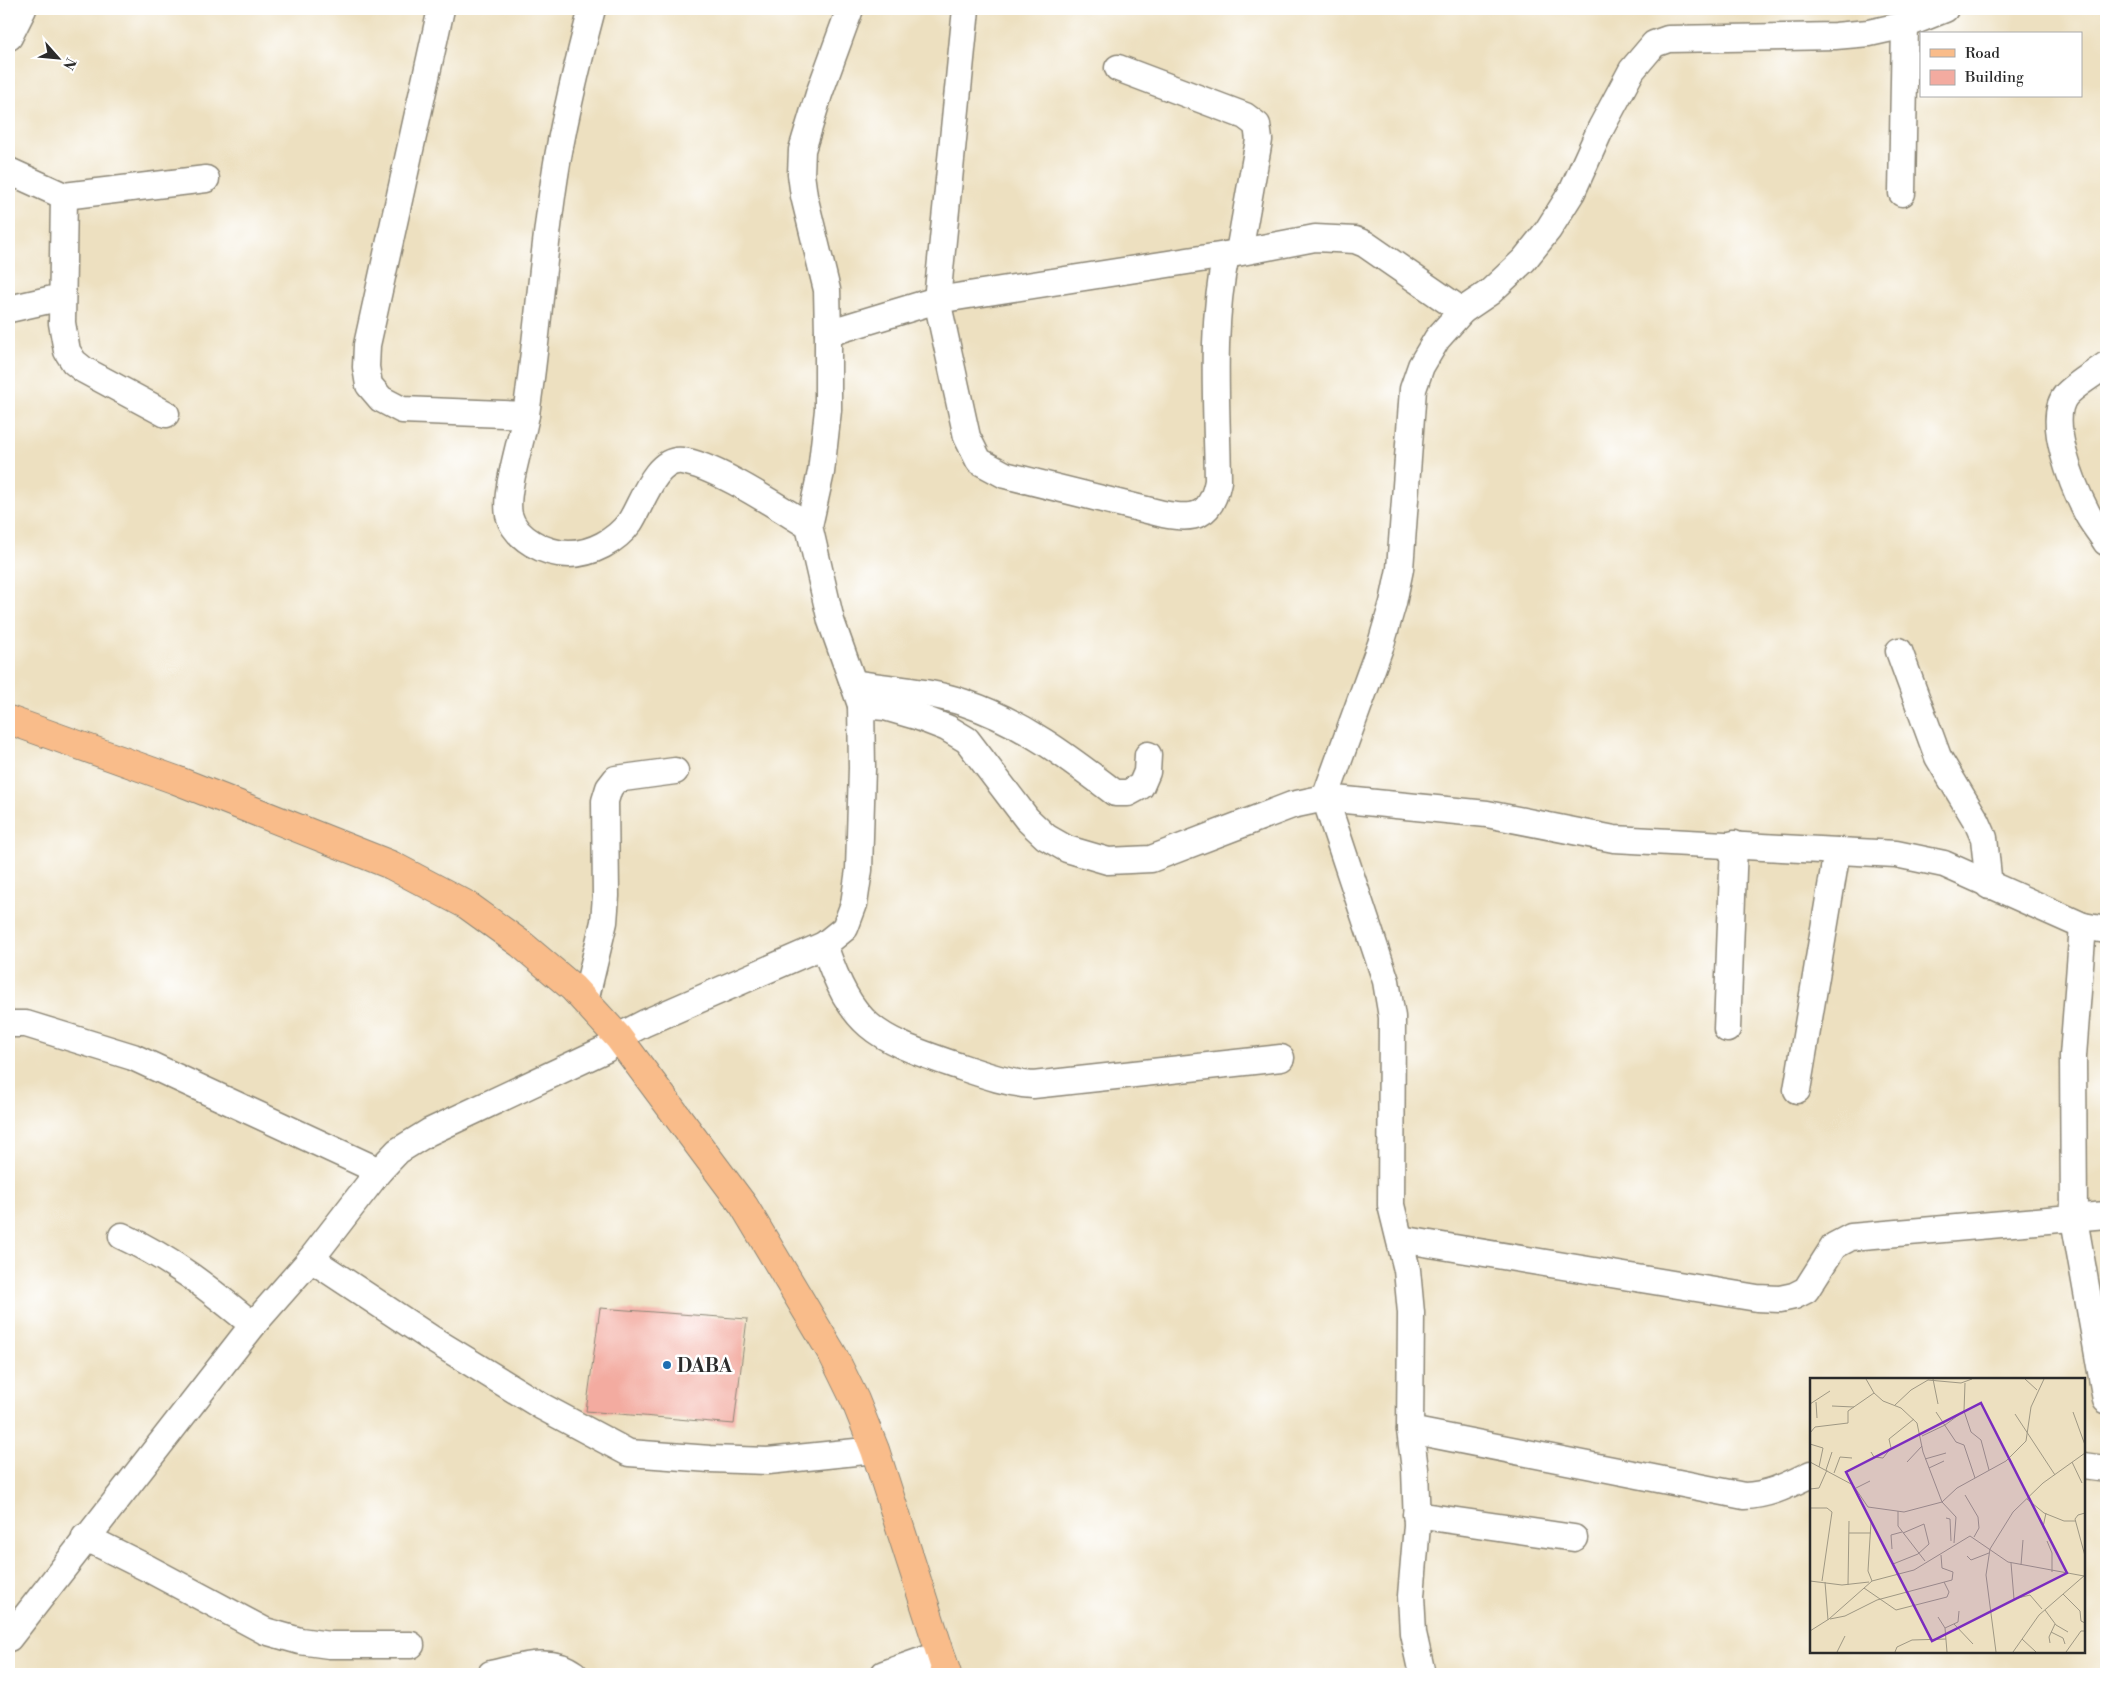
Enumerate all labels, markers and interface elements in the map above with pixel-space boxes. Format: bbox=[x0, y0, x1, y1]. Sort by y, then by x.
north arrow bbox=[32, 32, 82, 82]
legend bbox=[1920, 32, 2082, 98]
text: Road bbox=[1965, 44, 2000, 63]
text: N bbox=[58, 54, 79, 72]
text: Building bbox=[1964, 68, 2024, 87]
place label: DABA bbox=[677, 1354, 732, 1378]
marker: DABA bbox=[661, 1359, 673, 1371]
inset map bbox=[1810, 1378, 2085, 1653]

